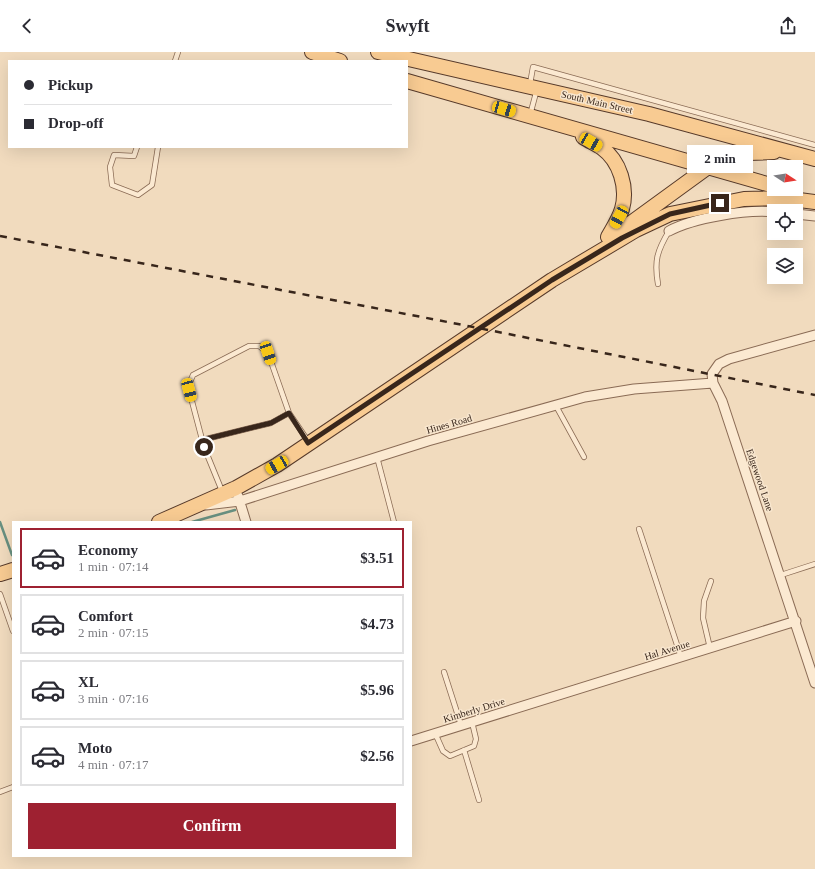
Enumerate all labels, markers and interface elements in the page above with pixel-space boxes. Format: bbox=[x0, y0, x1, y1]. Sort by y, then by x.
icon: back bbox=[16, 15, 38, 37]
icon: share bbox=[777, 15, 799, 37]
text: Swyft bbox=[386, 16, 430, 36]
text: Pickup bbox=[48, 77, 93, 93]
street label: South Main Street bbox=[560, 88, 634, 116]
car bbox=[491, 100, 517, 118]
text: Drop-off bbox=[48, 115, 104, 131]
car bbox=[578, 131, 604, 153]
callout: 2 min bbox=[687, 145, 753, 173]
text: 2 min bbox=[704, 151, 736, 166]
north arrow bbox=[767, 160, 803, 196]
map controls bbox=[767, 160, 803, 284]
route end bbox=[711, 194, 729, 212]
car bbox=[608, 204, 630, 230]
button: locate bbox=[767, 204, 803, 240]
button: layers bbox=[767, 248, 803, 284]
car bbox=[258, 340, 278, 366]
car bbox=[180, 377, 198, 403]
street label: Hines Road bbox=[425, 412, 473, 436]
route start bbox=[195, 438, 213, 456]
street label: Edgewood Lane bbox=[744, 447, 776, 513]
car bbox=[264, 454, 290, 476]
icon: car bbox=[30, 540, 66, 576]
text: Economy bbox=[78, 542, 138, 558]
text: $3.51 bbox=[360, 550, 394, 566]
text: 1 min · 07:14 bbox=[78, 559, 148, 574]
icon: car bbox=[30, 606, 66, 642]
text: Comfort bbox=[78, 608, 133, 624]
text: $4.73 bbox=[360, 616, 394, 632]
text: 2 min · 07:15 bbox=[78, 625, 148, 640]
street label: Hal Avenue bbox=[643, 638, 691, 662]
icon: car bbox=[30, 672, 66, 708]
text: XL bbox=[78, 674, 99, 690]
text: $5.96 bbox=[360, 682, 394, 698]
text: 3 min · 07:16 bbox=[78, 691, 148, 706]
street label: Kimberly Drive bbox=[442, 695, 507, 725]
icon: car bbox=[30, 738, 66, 774]
text: Moto bbox=[78, 740, 112, 756]
text: $2.56 bbox=[360, 748, 394, 764]
text: 4 min · 07:17 bbox=[78, 757, 148, 772]
button: Confirm bbox=[28, 803, 396, 849]

